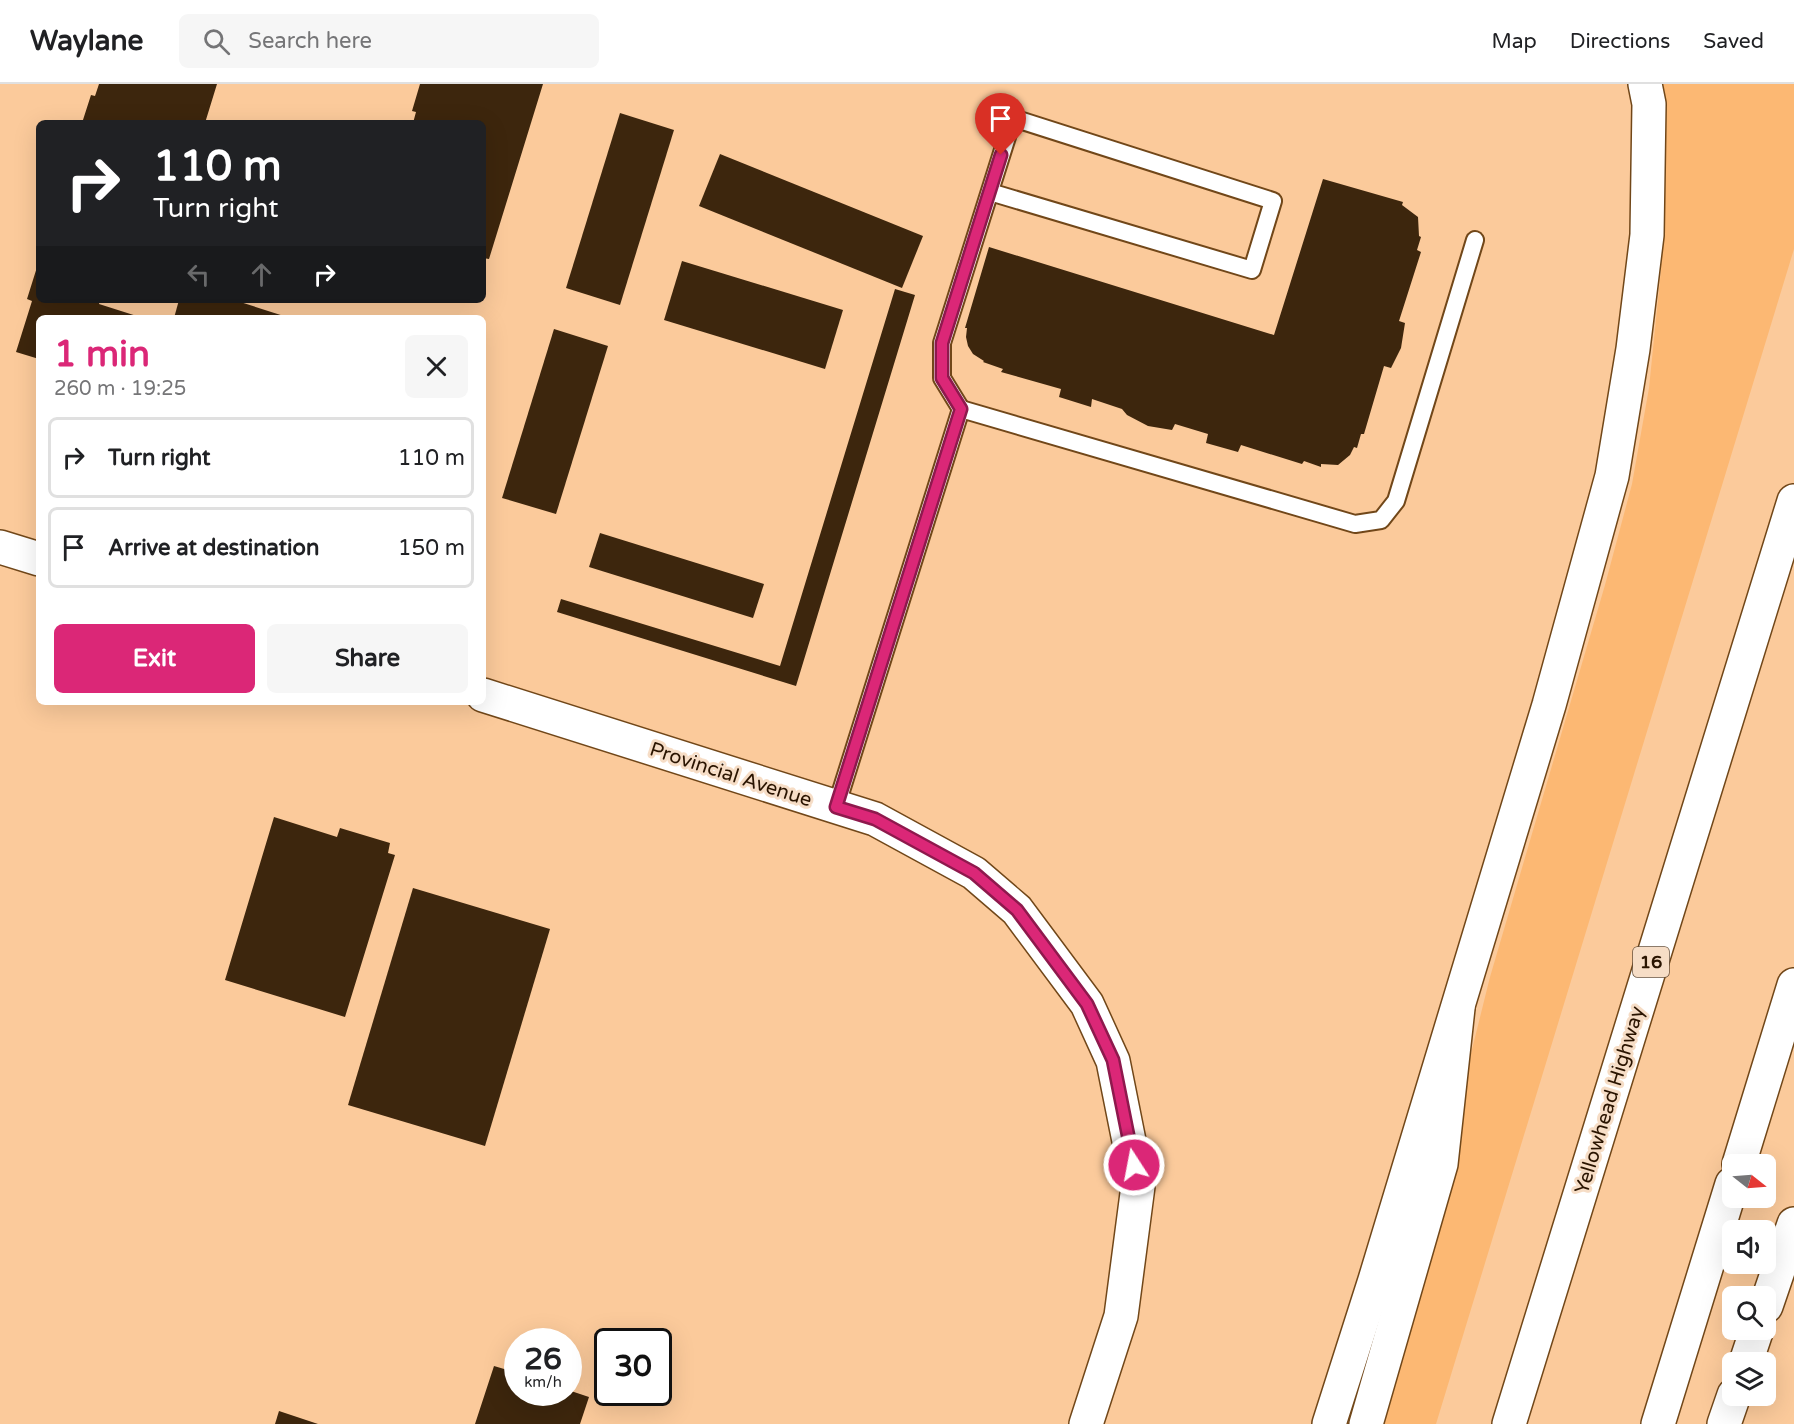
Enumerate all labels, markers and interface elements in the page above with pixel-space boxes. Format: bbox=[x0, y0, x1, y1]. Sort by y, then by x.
search box bbox=[179, 14, 599, 68]
text: Waylane bbox=[30, 24, 143, 58]
icon: search bbox=[200, 25, 233, 58]
text: Search here bbox=[248, 28, 372, 54]
text: Map bbox=[1491, 29, 1537, 54]
text: Directions bbox=[1570, 29, 1670, 54]
text: Saved bbox=[1703, 29, 1764, 54]
pin bbox=[975, 93, 1026, 155]
icon: arrive bbox=[984, 102, 1017, 135]
text: 110 m bbox=[153, 141, 282, 192]
icon: right bbox=[54, 144, 132, 222]
text: Turn right bbox=[153, 192, 279, 225]
icon: left bbox=[182, 258, 215, 291]
icon: ahead bbox=[245, 258, 278, 291]
icon: right bbox=[308, 258, 341, 291]
text: 1 min bbox=[54, 333, 150, 376]
button: close bbox=[405, 335, 468, 398]
text: 260 m · 19:25 bbox=[54, 377, 186, 401]
icon: right bbox=[57, 441, 90, 474]
text: Turn right bbox=[108, 445, 210, 471]
text: 110 m bbox=[398, 445, 465, 471]
icon: arrive bbox=[57, 531, 90, 564]
text: Arrive at destination bbox=[108, 535, 319, 561]
text: 150 m bbox=[398, 535, 465, 561]
button: Exit bbox=[54, 624, 255, 693]
button: Share bbox=[267, 624, 468, 693]
street label: Provincial Avenue bbox=[647, 737, 815, 812]
road number: 16 bbox=[1633, 947, 1669, 977]
street label: Yellowhead Highway bbox=[1570, 1003, 1650, 1197]
position arrow bbox=[1102, 1133, 1166, 1197]
north arrow bbox=[1722, 1154, 1776, 1208]
map controls bbox=[1722, 1154, 1776, 1406]
button: sound bbox=[1722, 1220, 1776, 1274]
button: search bbox=[1722, 1286, 1776, 1340]
speed limit sign: 30 bbox=[594, 1328, 672, 1406]
text: 26 bbox=[524, 1341, 562, 1378]
button: layers bbox=[1722, 1352, 1776, 1406]
text: km/h bbox=[524, 1373, 562, 1391]

